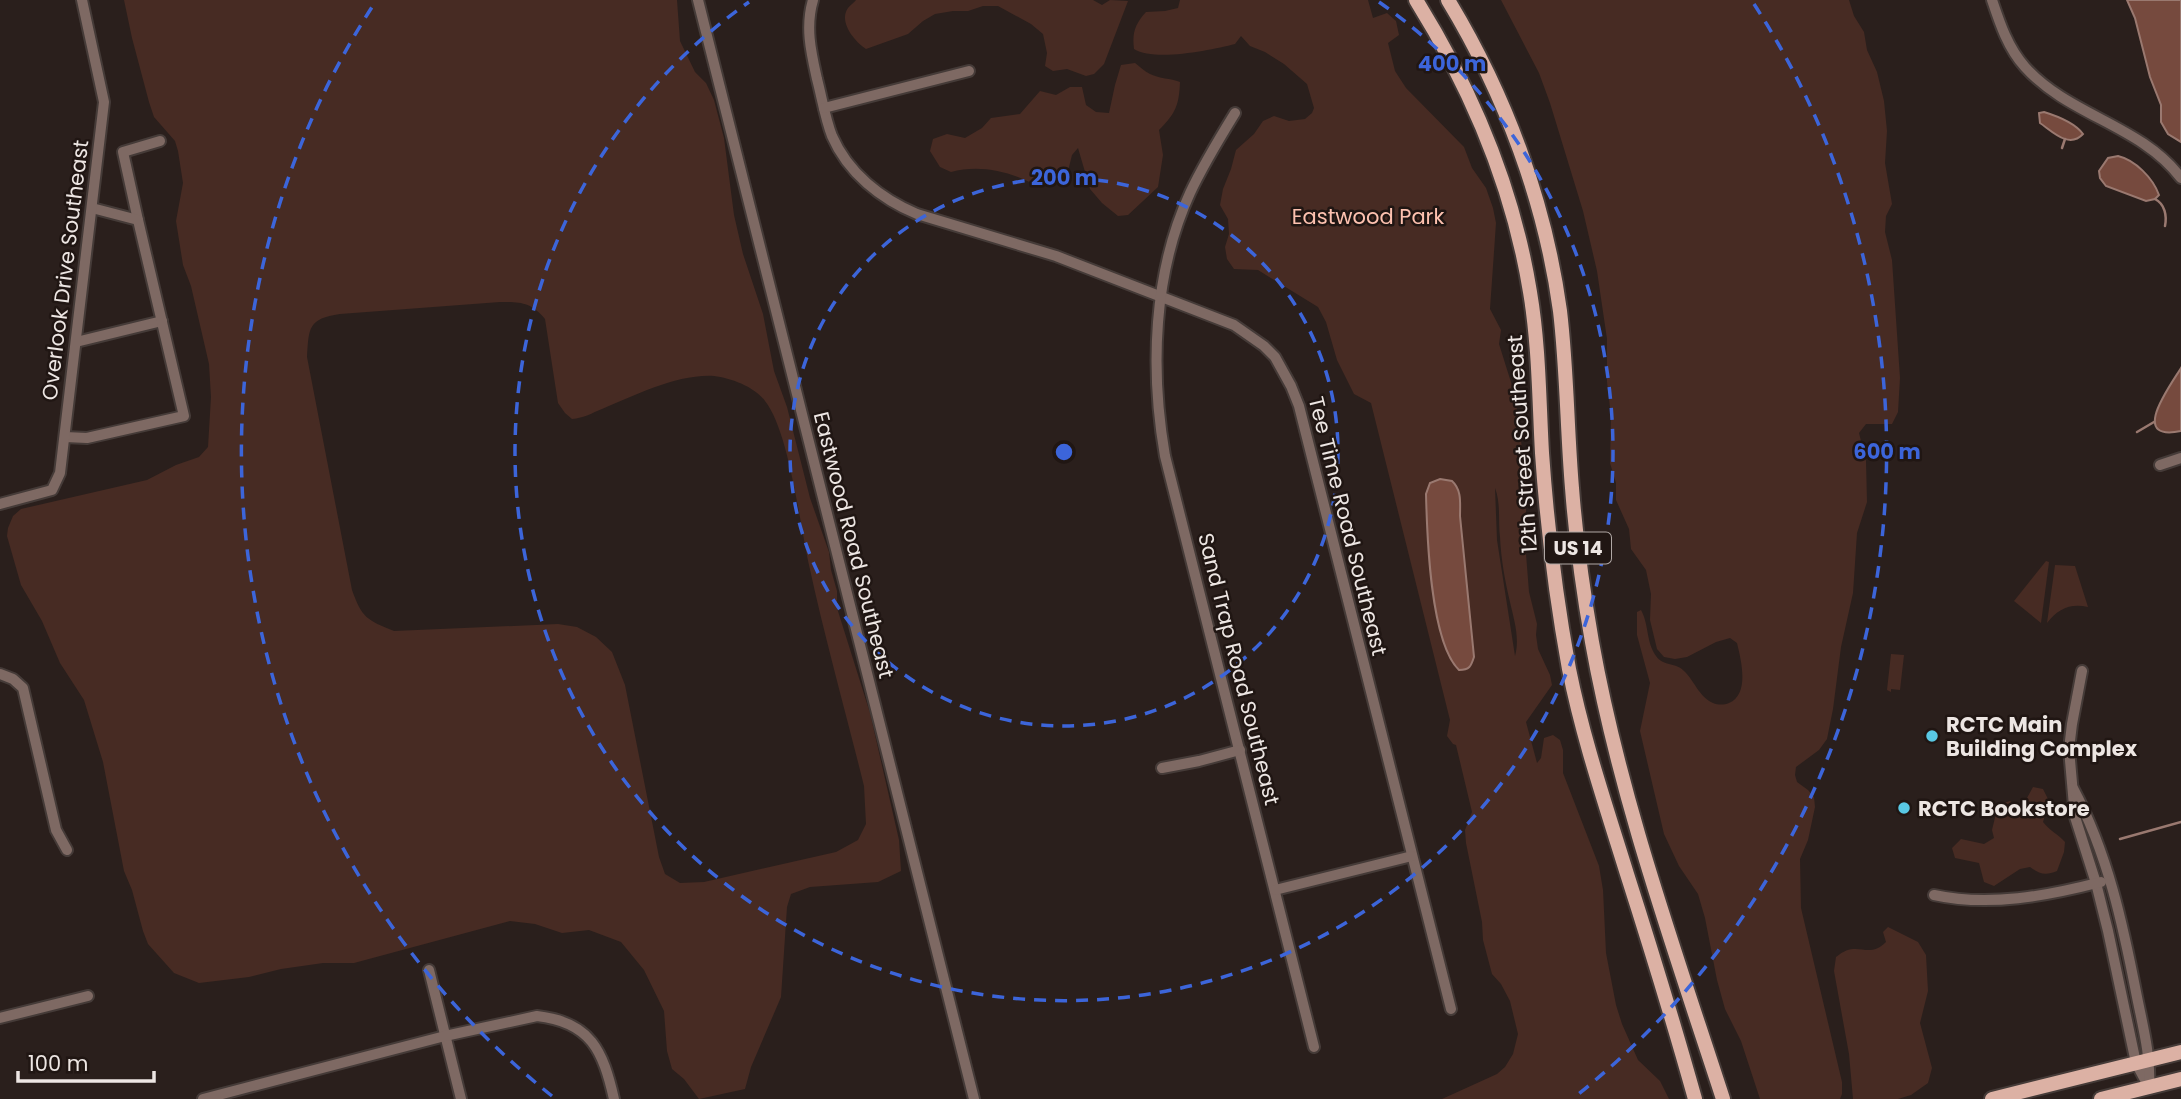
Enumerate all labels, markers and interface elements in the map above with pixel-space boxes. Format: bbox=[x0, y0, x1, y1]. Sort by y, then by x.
text: 400 m bbox=[1418, 49, 1486, 78]
street label: Overlook Drive Southeast bbox=[35, 138, 95, 402]
text: 200 m bbox=[1031, 163, 1097, 192]
park label: Eastwood Park bbox=[1292, 202, 1444, 231]
street label: 12th Street Southeast bbox=[1500, 334, 1544, 554]
street label: Tee Time Road Southeast bbox=[1302, 393, 1394, 659]
street label: Eastwood Road Southeast bbox=[807, 409, 901, 681]
text: 600 m bbox=[1853, 437, 1921, 466]
centre of rings bbox=[1052, 440, 1076, 464]
street label: Sand Trap Road Southeast bbox=[1191, 530, 1287, 808]
road number: US 14 bbox=[1545, 533, 1611, 564]
place label: RCTC Main Building Complex bbox=[1946, 710, 2138, 763]
marker: RCTC Main Building Complex bbox=[1924, 728, 1940, 744]
place label: RCTC Bookstore bbox=[1918, 794, 2090, 823]
marker: RCTC Bookstore bbox=[1896, 800, 1912, 816]
scale bar bbox=[18, 1040, 154, 1084]
text: 100 m bbox=[28, 1049, 88, 1078]

